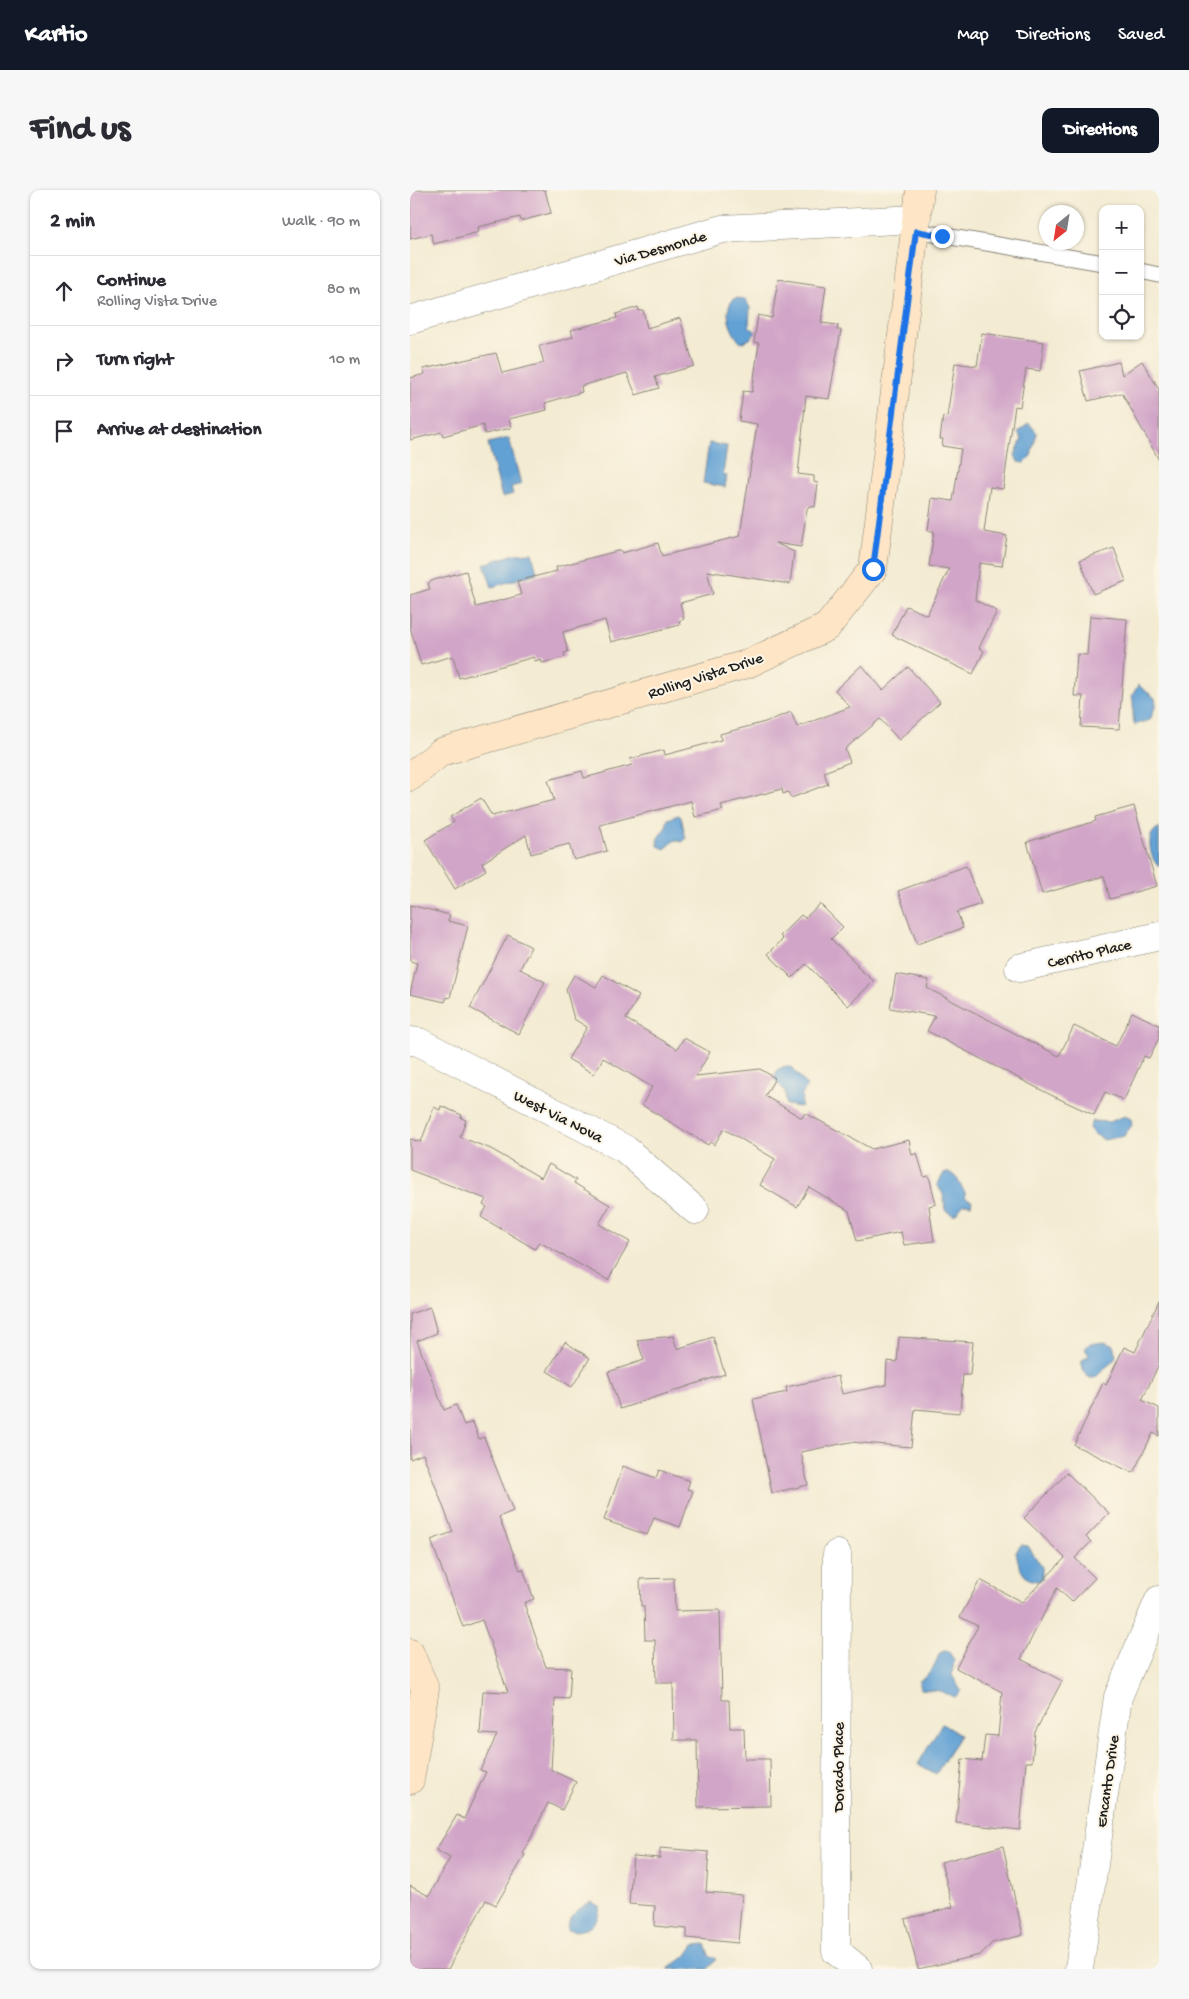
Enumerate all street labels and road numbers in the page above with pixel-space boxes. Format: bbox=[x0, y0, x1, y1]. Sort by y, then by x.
street label: Via Desmonde bbox=[612, 228, 710, 273]
street label: Rolling Vista Drive bbox=[646, 650, 767, 705]
street label: Cerrito Place bbox=[1046, 936, 1134, 974]
street label: West Via Nova bbox=[510, 1087, 606, 1149]
street label: Dorado Place bbox=[831, 1721, 850, 1813]
street label: Encanto Drive bbox=[1094, 1733, 1125, 1829]

